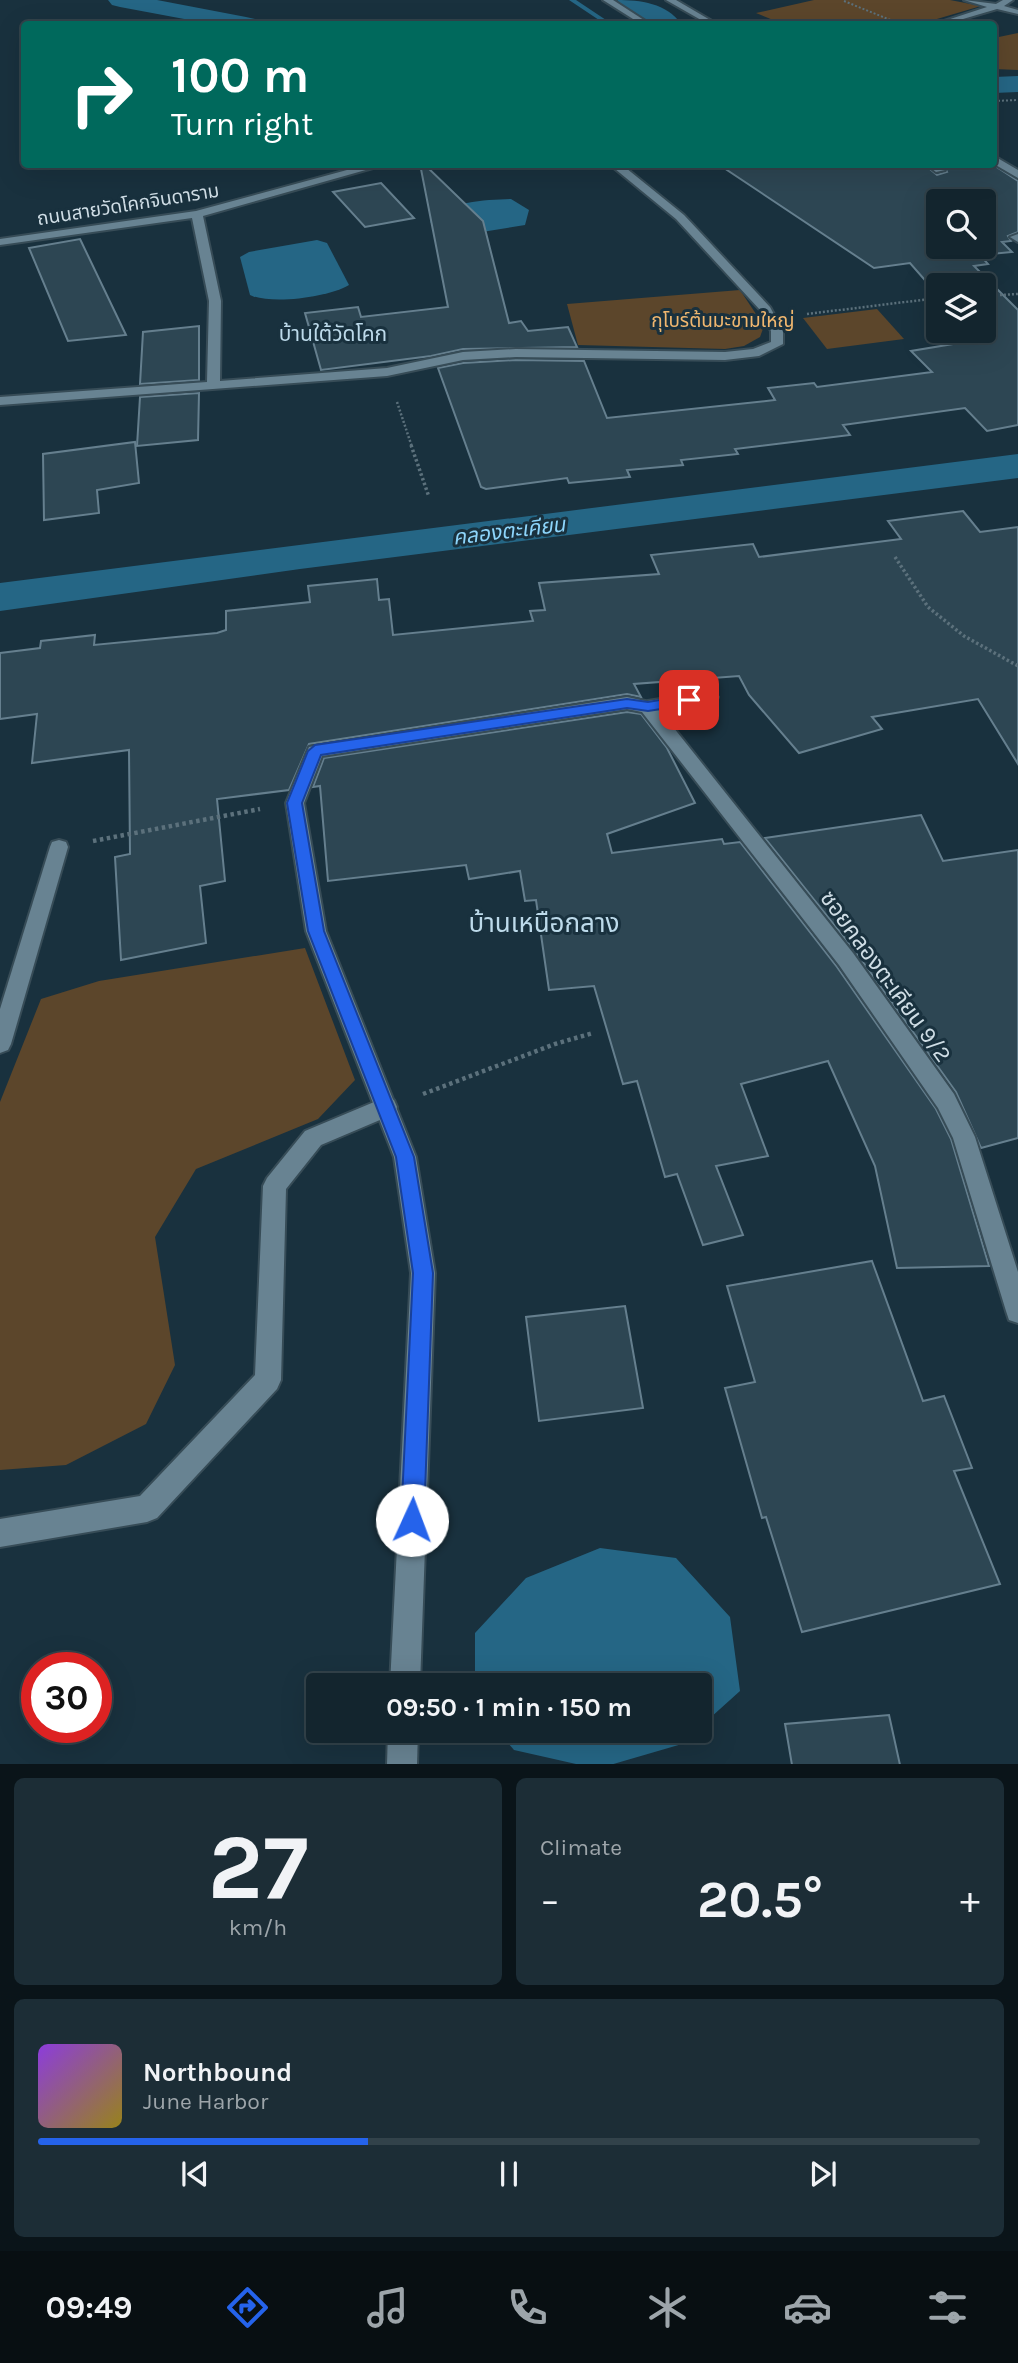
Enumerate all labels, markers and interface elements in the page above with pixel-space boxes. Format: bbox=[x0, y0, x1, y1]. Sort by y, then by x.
text: 100 m bbox=[171, 47, 309, 104]
icon: right bbox=[56, 49, 147, 140]
text: Turn right bbox=[171, 106, 313, 143]
street label: ถนนสายวัดโคกจินดาราม bbox=[35, 180, 221, 230]
map controls bbox=[926, 189, 996, 343]
button: search bbox=[926, 189, 996, 259]
button: layers bbox=[926, 273, 996, 343]
park label: กุโบร์ต้นมะขามใหญ่ bbox=[651, 309, 795, 332]
district label: บ้านใต้วัดโคก bbox=[279, 322, 387, 346]
water label: คลองตะเคียน bbox=[452, 512, 568, 550]
pin bbox=[659, 670, 719, 730]
icon: arrive bbox=[670, 681, 708, 719]
street label: ซอยคลองตะเคียน 9/2 bbox=[814, 885, 957, 1067]
district label: บ้านเหนือกลาง bbox=[469, 908, 619, 939]
position arrow bbox=[375, 1483, 449, 1557]
speed limit sign: 30 bbox=[21, 1652, 112, 1743]
text: 09:50 · 1 min · 150 m bbox=[386, 1692, 632, 1723]
text: 27 bbox=[208, 1815, 308, 1921]
text: Climate bbox=[540, 1834, 622, 1861]
text: 20.5° bbox=[697, 1869, 823, 1930]
text: − bbox=[540, 1878, 560, 1923]
text: + bbox=[960, 1878, 980, 1923]
text: km/h bbox=[229, 1914, 287, 1941]
text: Northbound bbox=[143, 2057, 292, 2088]
text: June Harbor bbox=[143, 2088, 268, 2115]
icon: previous bbox=[176, 2155, 214, 2193]
icon: pause bbox=[490, 2155, 528, 2193]
icon: next bbox=[804, 2155, 842, 2193]
icon: directions bbox=[223, 2283, 272, 2332]
icon: music bbox=[363, 2283, 412, 2332]
icon: phone bbox=[503, 2283, 552, 2332]
icon: climate bbox=[643, 2283, 692, 2332]
icon: car bbox=[783, 2283, 832, 2332]
icon: filters bbox=[923, 2283, 972, 2332]
text: 09:49 bbox=[46, 2289, 132, 2326]

